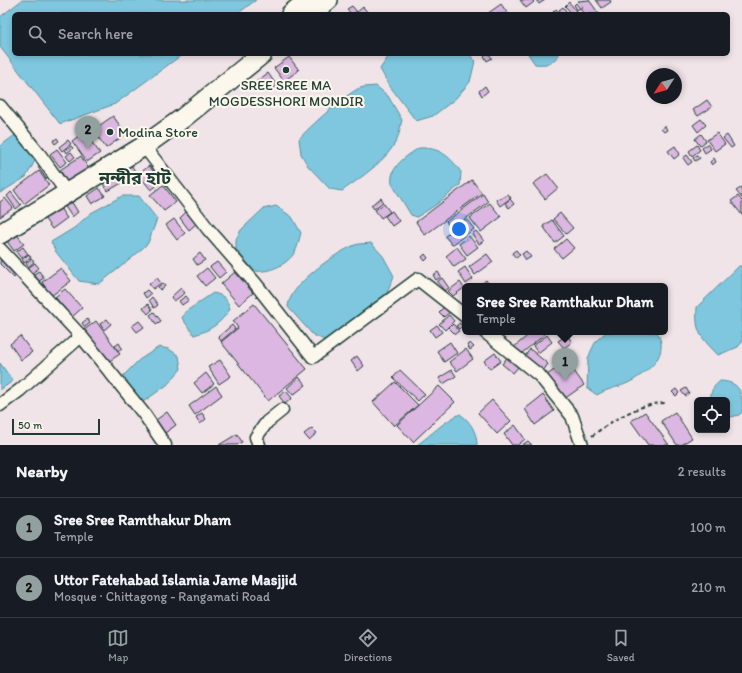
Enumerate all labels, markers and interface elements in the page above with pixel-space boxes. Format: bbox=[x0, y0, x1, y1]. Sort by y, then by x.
search box bbox=[12, 12, 730, 56]
icon: search bbox=[26, 23, 48, 45]
text: Search here bbox=[58, 25, 133, 43]
marker: SREE SREE MA MOGDESSHORI MONDIR bbox=[281, 65, 291, 75]
north arrow bbox=[646, 68, 682, 104]
place label: SREE SREE MA MOGDESSHORI MONDIR bbox=[209, 77, 363, 110]
pin: 2 bbox=[75, 116, 101, 149]
place label: Modina Store bbox=[118, 124, 198, 141]
marker: Modina Store bbox=[105, 127, 115, 137]
district label: নন্দীর হাট bbox=[98, 167, 172, 189]
your location bbox=[449, 219, 469, 239]
popup bbox=[462, 283, 668, 335]
text: Sree Sree Ramthakur Dham bbox=[476, 293, 654, 311]
text: Temple bbox=[476, 311, 516, 326]
pin: 1 bbox=[552, 348, 578, 381]
map controls bbox=[694, 397, 730, 433]
button: locate bbox=[694, 397, 730, 433]
scale bar bbox=[12, 417, 100, 436]
text: 50 m bbox=[18, 419, 42, 432]
text: Nearby bbox=[16, 461, 68, 481]
text: 2 results bbox=[678, 464, 726, 479]
text: Sree Sree Ramthakur Dham bbox=[54, 511, 231, 529]
text: 1 bbox=[26, 520, 32, 535]
text: 100 m bbox=[690, 520, 726, 535]
text: Temple bbox=[54, 529, 93, 544]
text: Uttor Fatehabad Islamia Jame Masjjid bbox=[54, 571, 297, 589]
text: 2 bbox=[26, 580, 32, 595]
text: 210 m bbox=[691, 580, 726, 595]
text: Mosque · Chittagong - Rangamati Road bbox=[54, 589, 270, 604]
tab: Map bbox=[107, 627, 129, 664]
tab: Directions bbox=[344, 627, 392, 664]
tab: Saved bbox=[607, 627, 635, 664]

